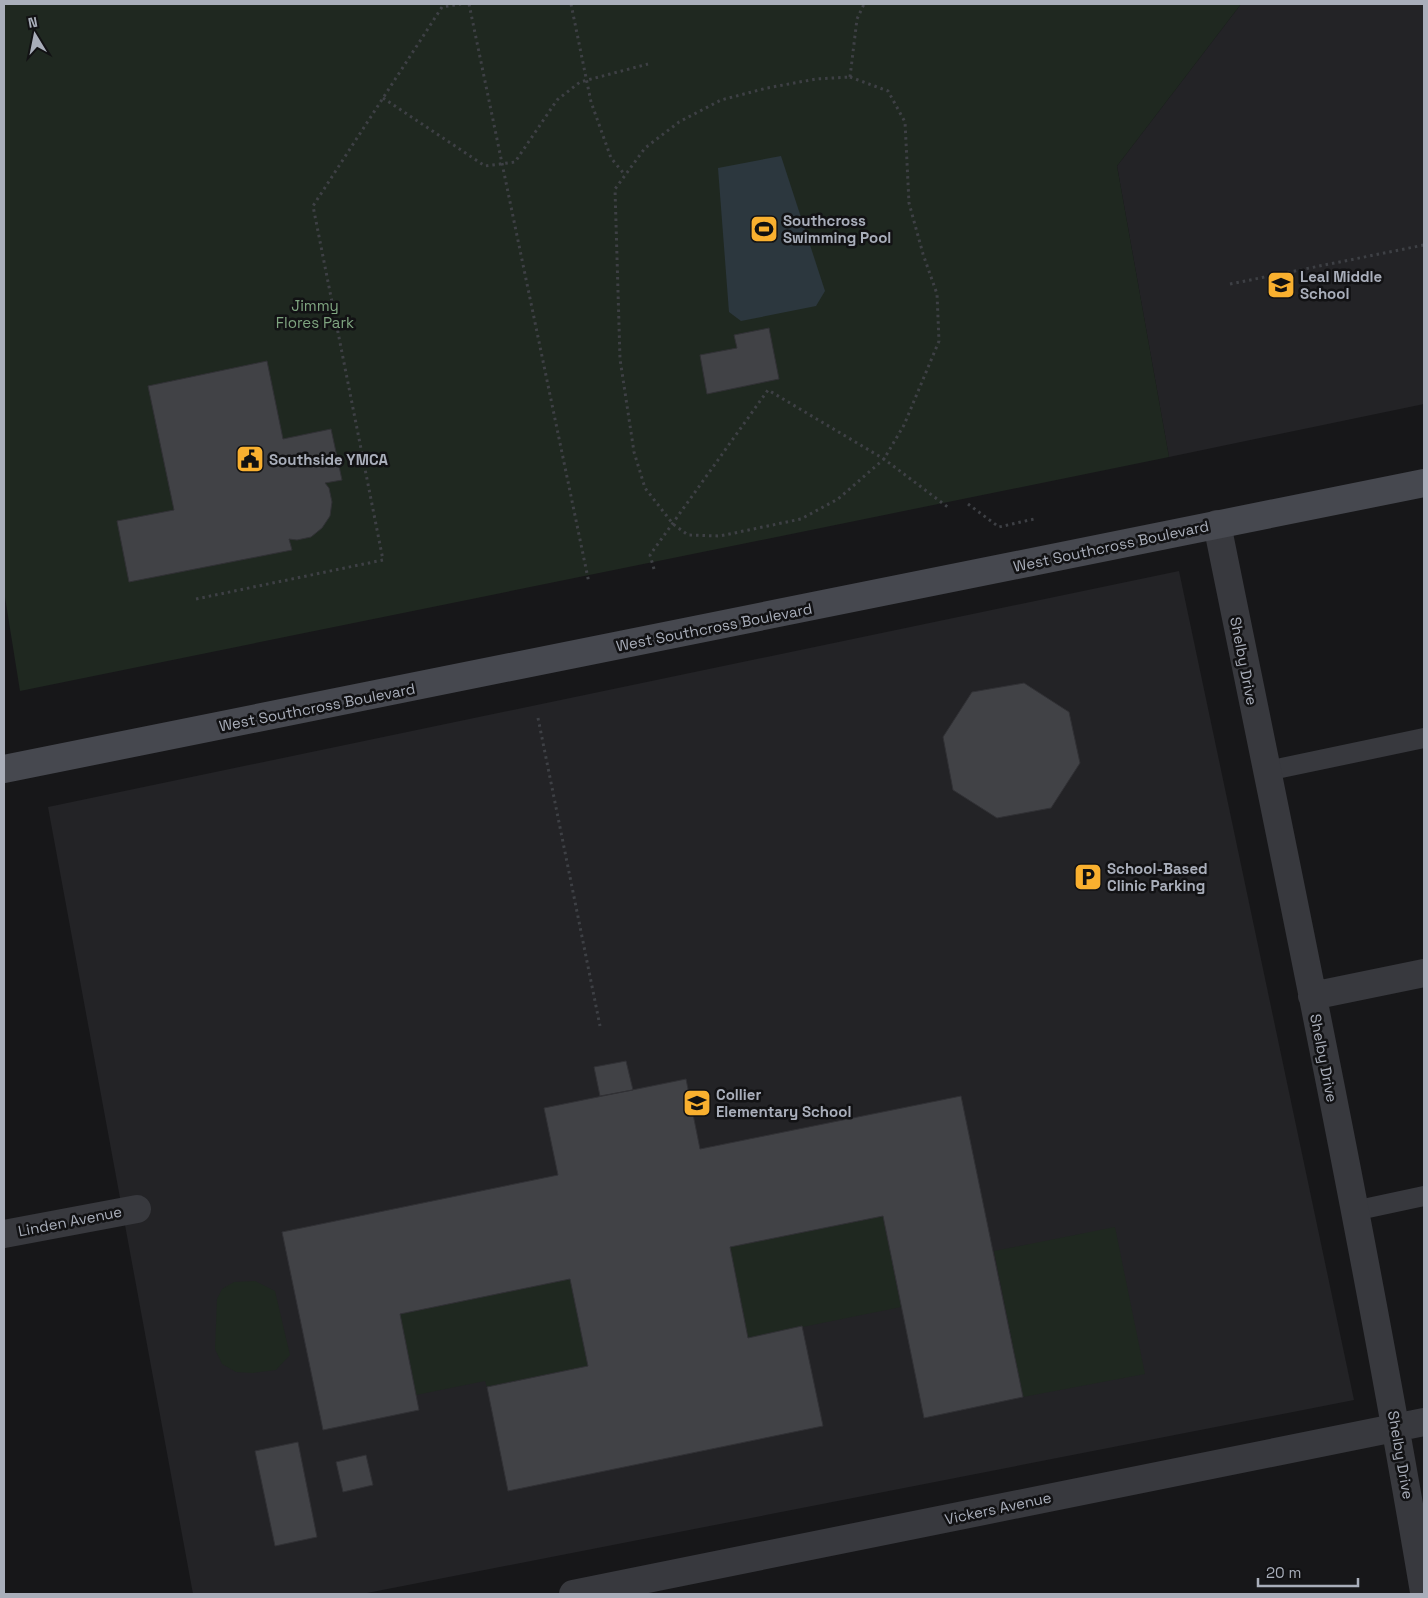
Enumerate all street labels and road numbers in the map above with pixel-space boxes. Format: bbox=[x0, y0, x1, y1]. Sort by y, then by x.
street label: West Southcross Boulevard bbox=[1011, 516, 1211, 576]
street label: West Southcross Boulevard bbox=[614, 599, 814, 655]
street label: Shelby Drive bbox=[1226, 615, 1262, 707]
street label: West Southcross Boulevard bbox=[217, 679, 417, 735]
street label: Shelby Drive bbox=[1306, 1012, 1342, 1104]
street label: Linden Avenue bbox=[16, 1202, 124, 1240]
street label: Shelby Drive bbox=[1384, 1409, 1418, 1501]
street label: Vickers Avenue bbox=[943, 1487, 1053, 1529]

